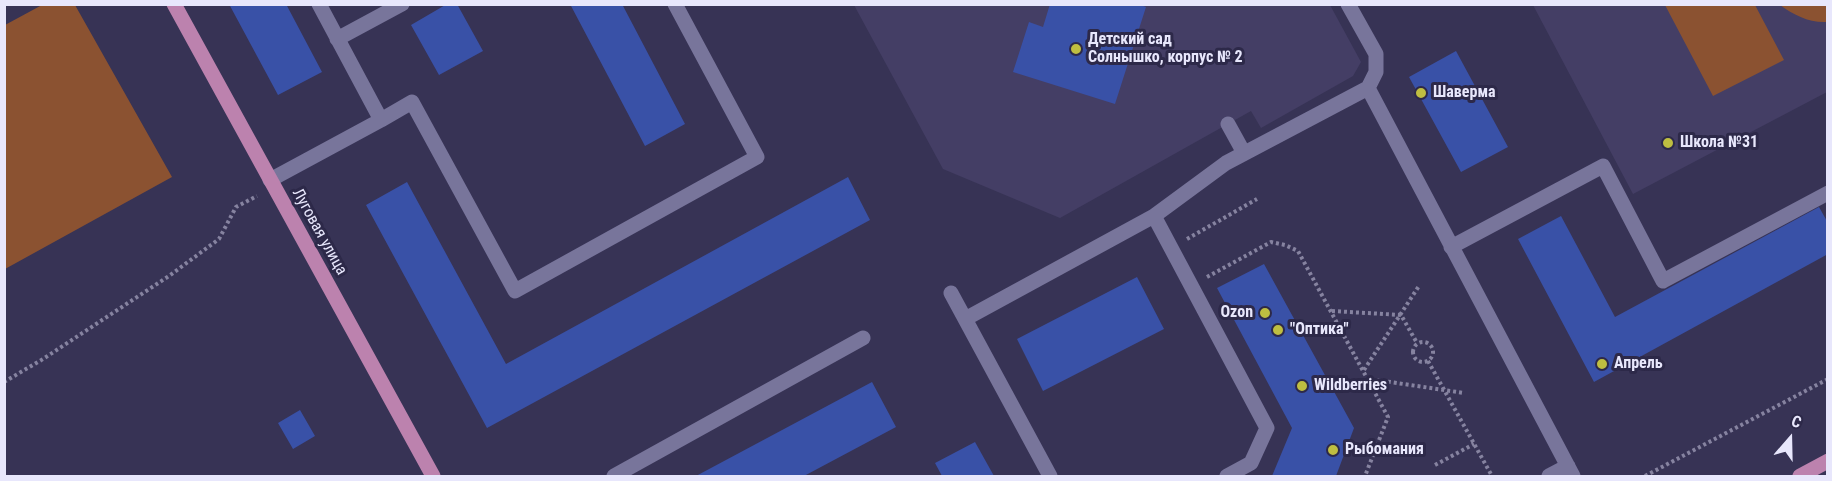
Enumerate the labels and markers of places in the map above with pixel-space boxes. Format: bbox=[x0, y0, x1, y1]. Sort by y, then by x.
place label: Детский сад Солнышко, корпус № 2 bbox=[1088, 30, 1243, 68]
marker: Детский сад Солнышко, корпус № 2 bbox=[1069, 42, 1083, 56]
place label: Шаверма bbox=[1433, 83, 1496, 103]
marker: Шаверма bbox=[1414, 86, 1428, 100]
place label: Школа №31 bbox=[1680, 133, 1758, 153]
marker: Школа №31 bbox=[1661, 136, 1675, 150]
place label: Ozon bbox=[1220, 303, 1253, 323]
marker: Ozon bbox=[1258, 306, 1272, 320]
place label: "Оптика" bbox=[1290, 320, 1349, 340]
marker: "Оптика" bbox=[1271, 323, 1285, 337]
place label: Апрель bbox=[1614, 354, 1663, 374]
marker: Апрель bbox=[1595, 357, 1609, 371]
place label: Wildberries bbox=[1314, 376, 1387, 396]
marker: Wildberries bbox=[1295, 379, 1309, 393]
place label: Рыбомания bbox=[1345, 440, 1424, 460]
marker: Рыбомания bbox=[1326, 443, 1340, 457]

